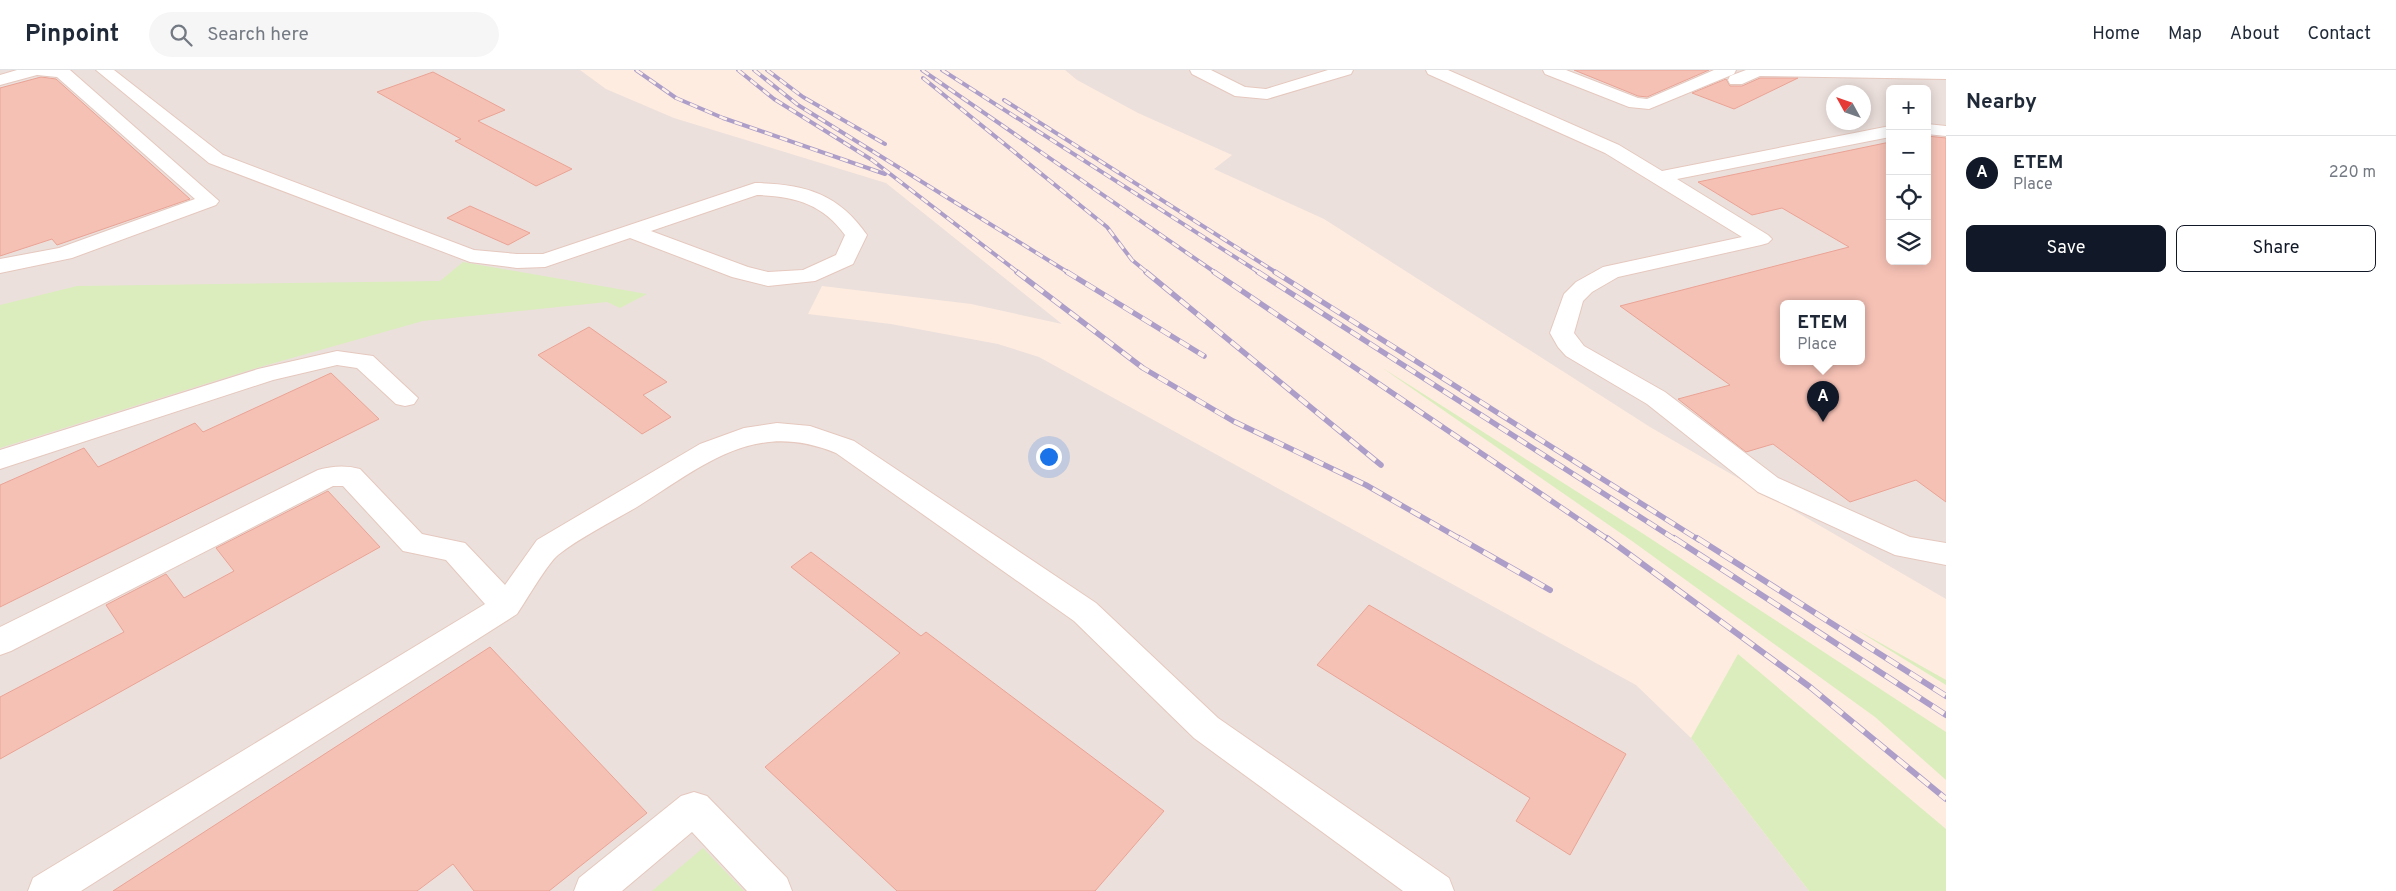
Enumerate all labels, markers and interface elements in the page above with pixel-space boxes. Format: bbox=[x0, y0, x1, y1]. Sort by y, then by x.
search box bbox=[149, 12, 499, 57]
text: Pinpoint bbox=[25, 20, 119, 50]
icon: search bbox=[167, 21, 195, 49]
text: Search here bbox=[207, 23, 309, 47]
text: Home bbox=[2092, 23, 2140, 46]
text: Map bbox=[2168, 23, 2202, 46]
text: About bbox=[2230, 23, 2279, 46]
text: Contact bbox=[2307, 23, 2371, 46]
north arrow bbox=[1826, 85, 1871, 130]
map controls bbox=[1886, 85, 1931, 265]
button: + bbox=[1886, 85, 1931, 130]
text: Nearby bbox=[1966, 89, 2037, 116]
button: − bbox=[1886, 130, 1931, 175]
text: ЕТЕМ bbox=[2013, 151, 2063, 175]
text: A bbox=[1976, 163, 1988, 183]
text: 220 m bbox=[2329, 163, 2376, 183]
button: locate bbox=[1886, 175, 1931, 220]
text: Place bbox=[2013, 175, 2053, 195]
button: layers bbox=[1886, 220, 1931, 265]
button: Save bbox=[1966, 225, 2166, 272]
button: Share bbox=[2176, 225, 2376, 272]
popup bbox=[1780, 300, 1865, 365]
text: ЕТЕМ bbox=[1797, 311, 1848, 335]
text: Place bbox=[1797, 335, 1837, 355]
pin: A bbox=[1807, 381, 1839, 422]
your location bbox=[1036, 444, 1062, 470]

